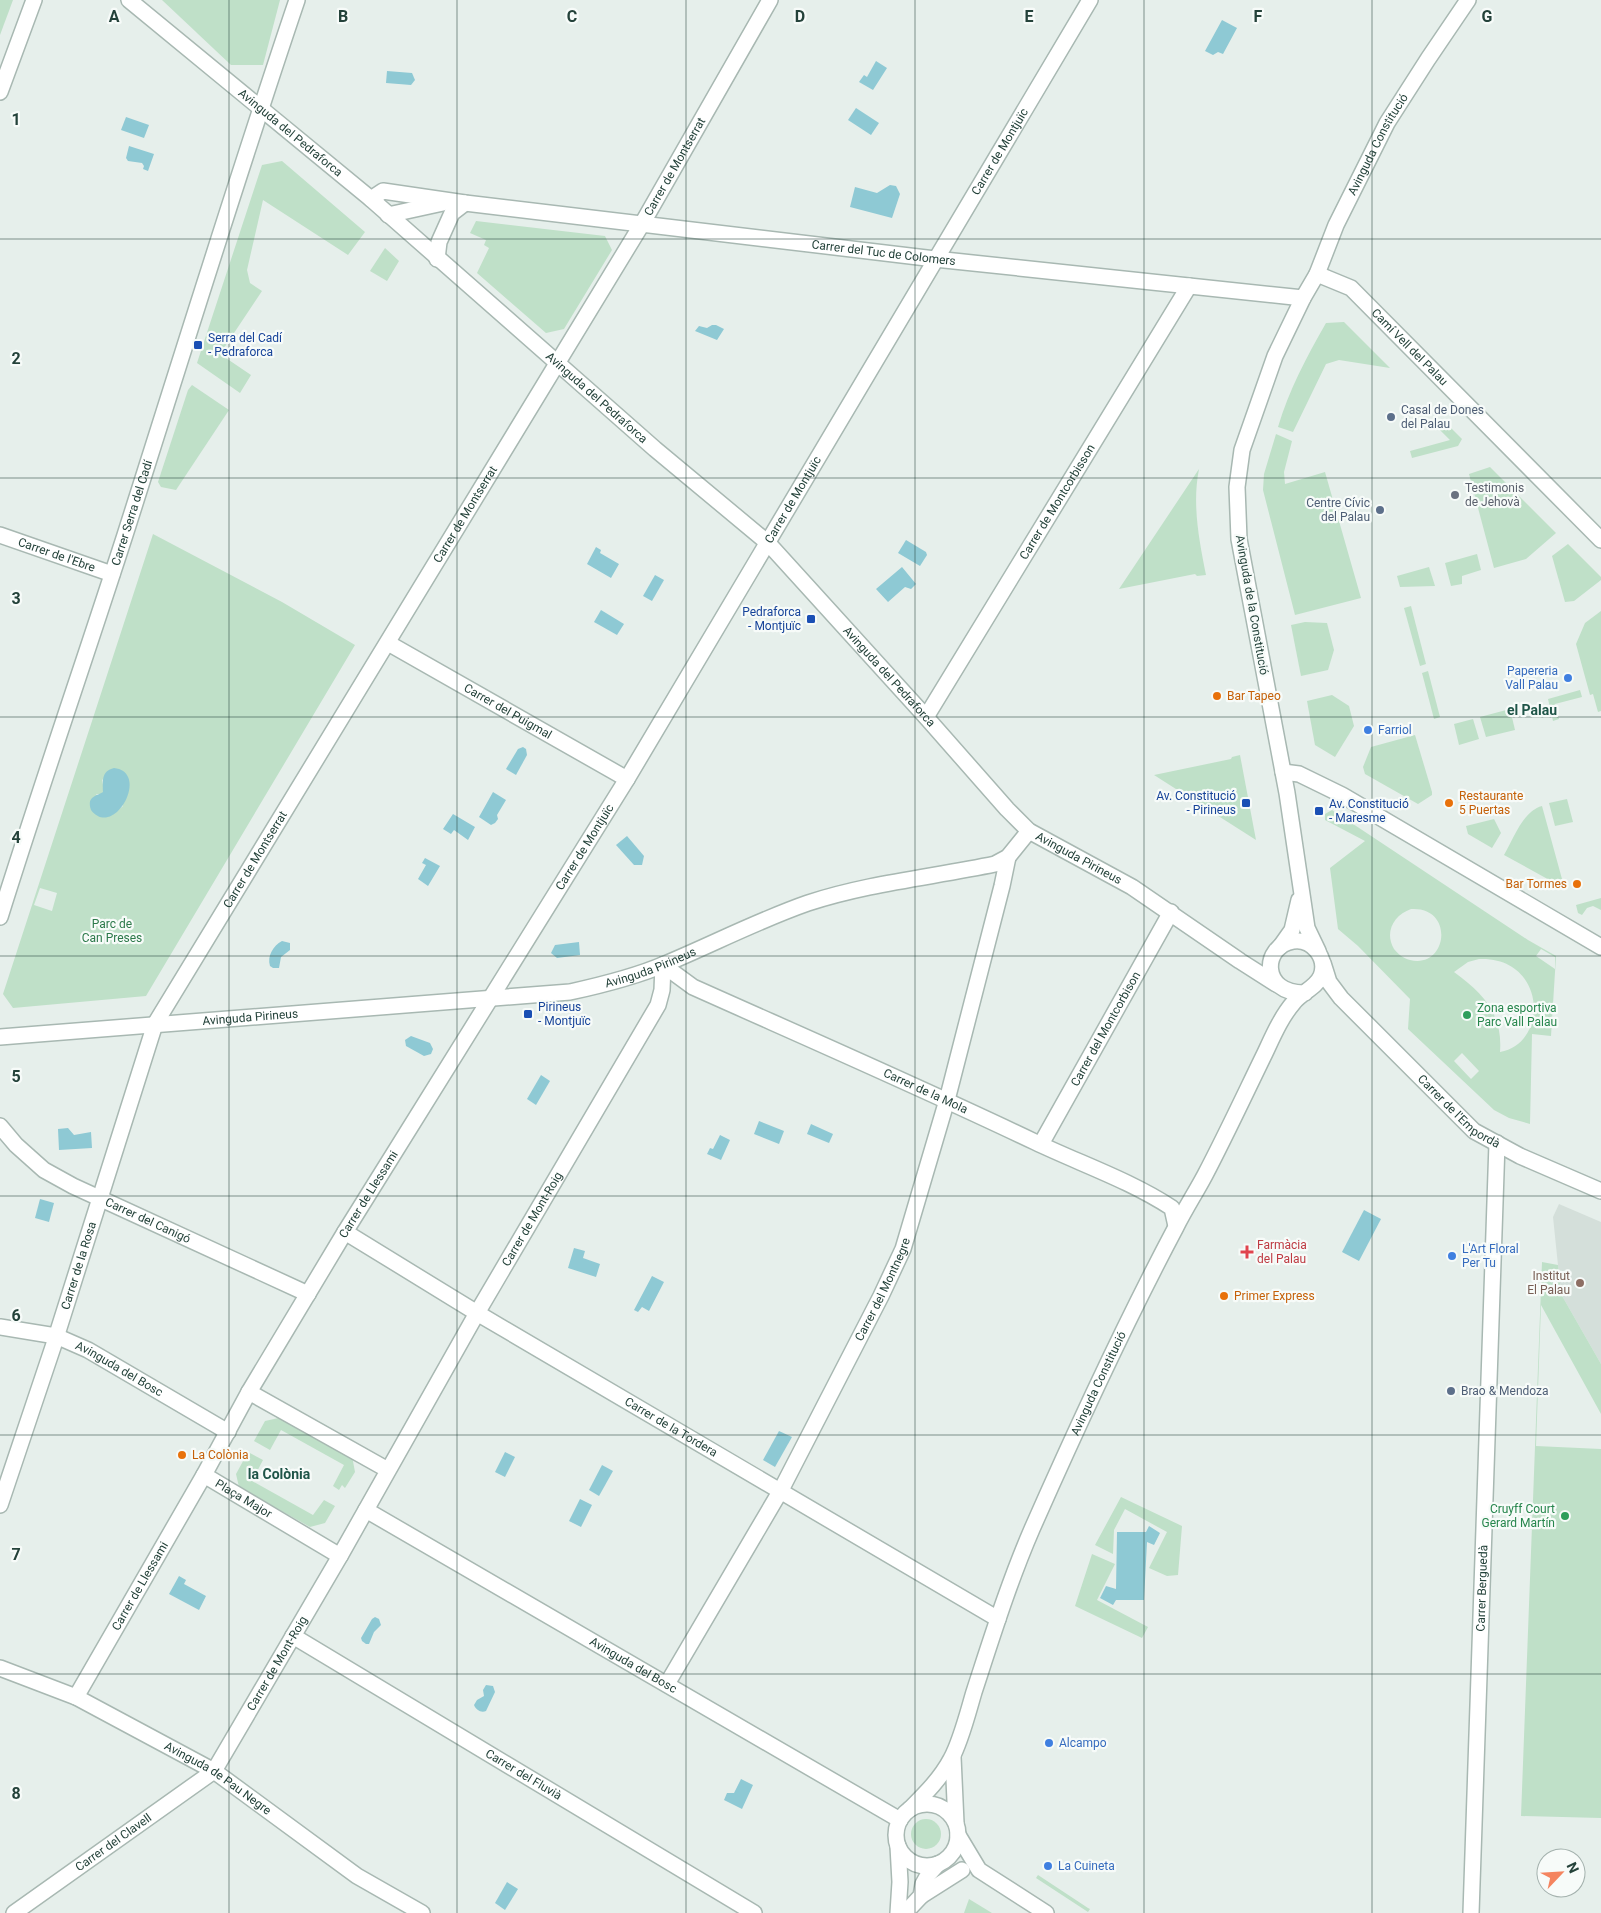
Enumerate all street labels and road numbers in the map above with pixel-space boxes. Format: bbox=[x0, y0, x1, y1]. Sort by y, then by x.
street label: Avinguda del Pedraforca bbox=[236, 86, 345, 180]
street label: Avinguda Constitució bbox=[1345, 91, 1411, 198]
street label: Carrer de Montjuïc bbox=[969, 106, 1031, 198]
street label: Carrer de Montserrat bbox=[641, 115, 708, 218]
street label: Carrer del Tuc de Colomers bbox=[811, 237, 956, 268]
street label: Camí Vell del Palau bbox=[1369, 306, 1451, 388]
street label: Avinguda del Pedraforca bbox=[543, 349, 650, 446]
street label: Carrer de Montcorbisson bbox=[1017, 442, 1098, 562]
street label: Carrer de Montjuïc bbox=[762, 454, 824, 546]
street label: Carrer Serra del Cadí bbox=[109, 457, 156, 567]
street label: Carrer de Montserrat bbox=[430, 463, 500, 565]
street label: Avinguda de la Constitució bbox=[1233, 534, 1271, 676]
street label: Carrer de l'Ebre bbox=[16, 535, 97, 575]
street label: Avinguda del Pedraforca bbox=[840, 624, 938, 730]
street label: Carrer del Puigmal bbox=[462, 681, 554, 742]
street label: Carrer de Montjuïc bbox=[553, 802, 617, 893]
street label: Carrer de Montserrat bbox=[220, 808, 290, 910]
street label: Avinguda Pirineus bbox=[1033, 829, 1124, 887]
street label: Avinguda Pirineus bbox=[604, 944, 698, 991]
street label: Carrer del Montcorbison bbox=[1068, 969, 1143, 1089]
street label: Avinguda Pirineus bbox=[202, 1006, 299, 1028]
street label: Carrer de la Mola bbox=[881, 1066, 970, 1116]
street label: Carrer de l'Empordà bbox=[1415, 1072, 1502, 1151]
street label: Carrer de Llessami bbox=[336, 1148, 401, 1240]
street label: Carrer de Mont-Roig bbox=[499, 1169, 565, 1269]
street label: Carrer del Canigó bbox=[103, 1195, 193, 1246]
street label: Carrer de la Rosa bbox=[58, 1220, 99, 1311]
street label: Carrer del Montnegre bbox=[852, 1236, 913, 1343]
street label: Avinguda Constitució bbox=[1068, 1329, 1129, 1438]
street label: Avinguda del Bosc bbox=[73, 1338, 165, 1399]
street label: Carrer de la Tordera bbox=[622, 1394, 720, 1460]
street label: Plaça Major bbox=[213, 1476, 275, 1521]
street label: Carrer de Llessami bbox=[109, 1539, 171, 1633]
street label: Carrer Berguedà bbox=[1474, 1545, 1490, 1632]
street label: Carrer de Mont-Roig bbox=[244, 1614, 310, 1713]
street label: Avinguda del Bosc bbox=[587, 1634, 679, 1696]
street label: Avinguda de Pau Negre bbox=[162, 1739, 274, 1818]
street label: Carrer del Fluvià bbox=[483, 1746, 564, 1803]
street label: Carrer del Clavell bbox=[73, 1811, 154, 1874]

